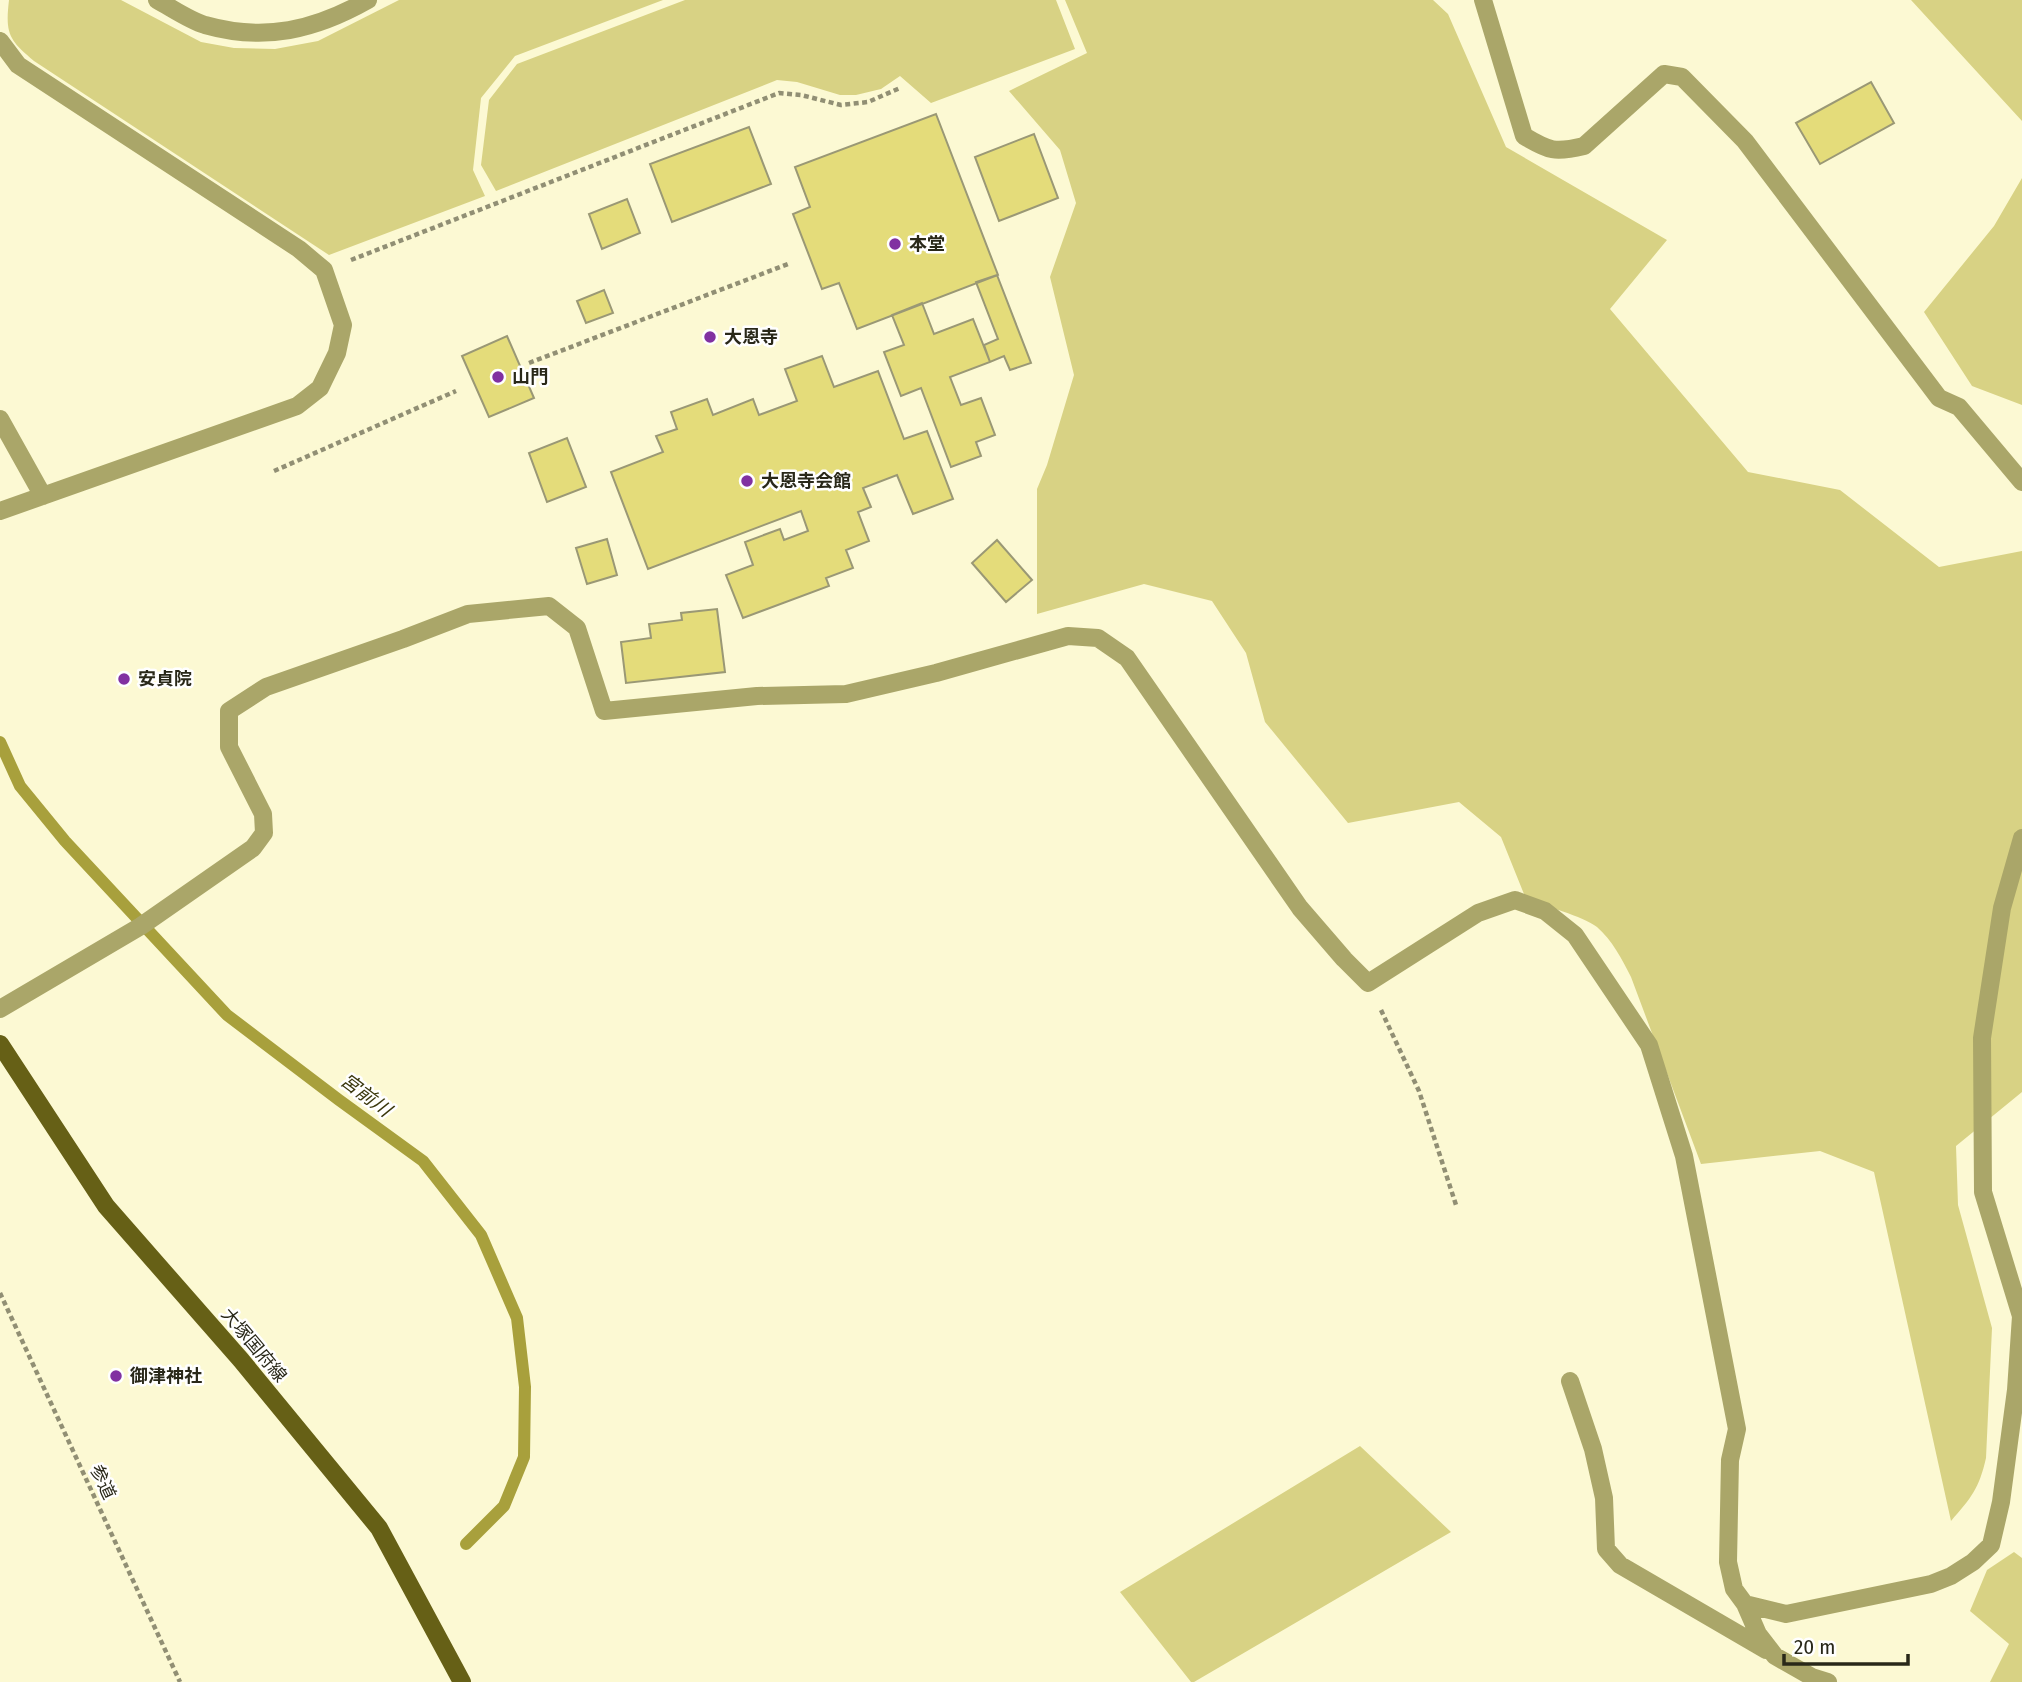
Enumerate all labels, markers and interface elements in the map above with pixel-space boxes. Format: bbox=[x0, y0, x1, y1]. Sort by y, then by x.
place label: 本堂 bbox=[909, 233, 945, 255]
marker: 本堂 bbox=[887, 236, 903, 252]
place label: 大恩寺 bbox=[724, 326, 778, 348]
marker: 大恩寺 bbox=[702, 329, 718, 345]
place label: 山門 bbox=[512, 366, 548, 388]
marker: 山門 bbox=[490, 369, 506, 385]
place label: 大恩寺会館 bbox=[761, 470, 851, 492]
marker: 大恩寺会館 bbox=[739, 473, 755, 489]
place label: 安貞院 bbox=[138, 668, 192, 690]
marker: 安貞院 bbox=[116, 671, 132, 687]
water label: 宮前川 bbox=[336, 1069, 397, 1123]
street label: 大塚国府線 bbox=[217, 1303, 291, 1387]
place label: 御津神社 bbox=[129, 1365, 202, 1387]
marker: 御津神社 bbox=[108, 1368, 124, 1384]
street label: 参道 bbox=[85, 1461, 121, 1503]
scale bar bbox=[1784, 1622, 1908, 1666]
text: 20 m bbox=[1794, 1634, 1835, 1660]

